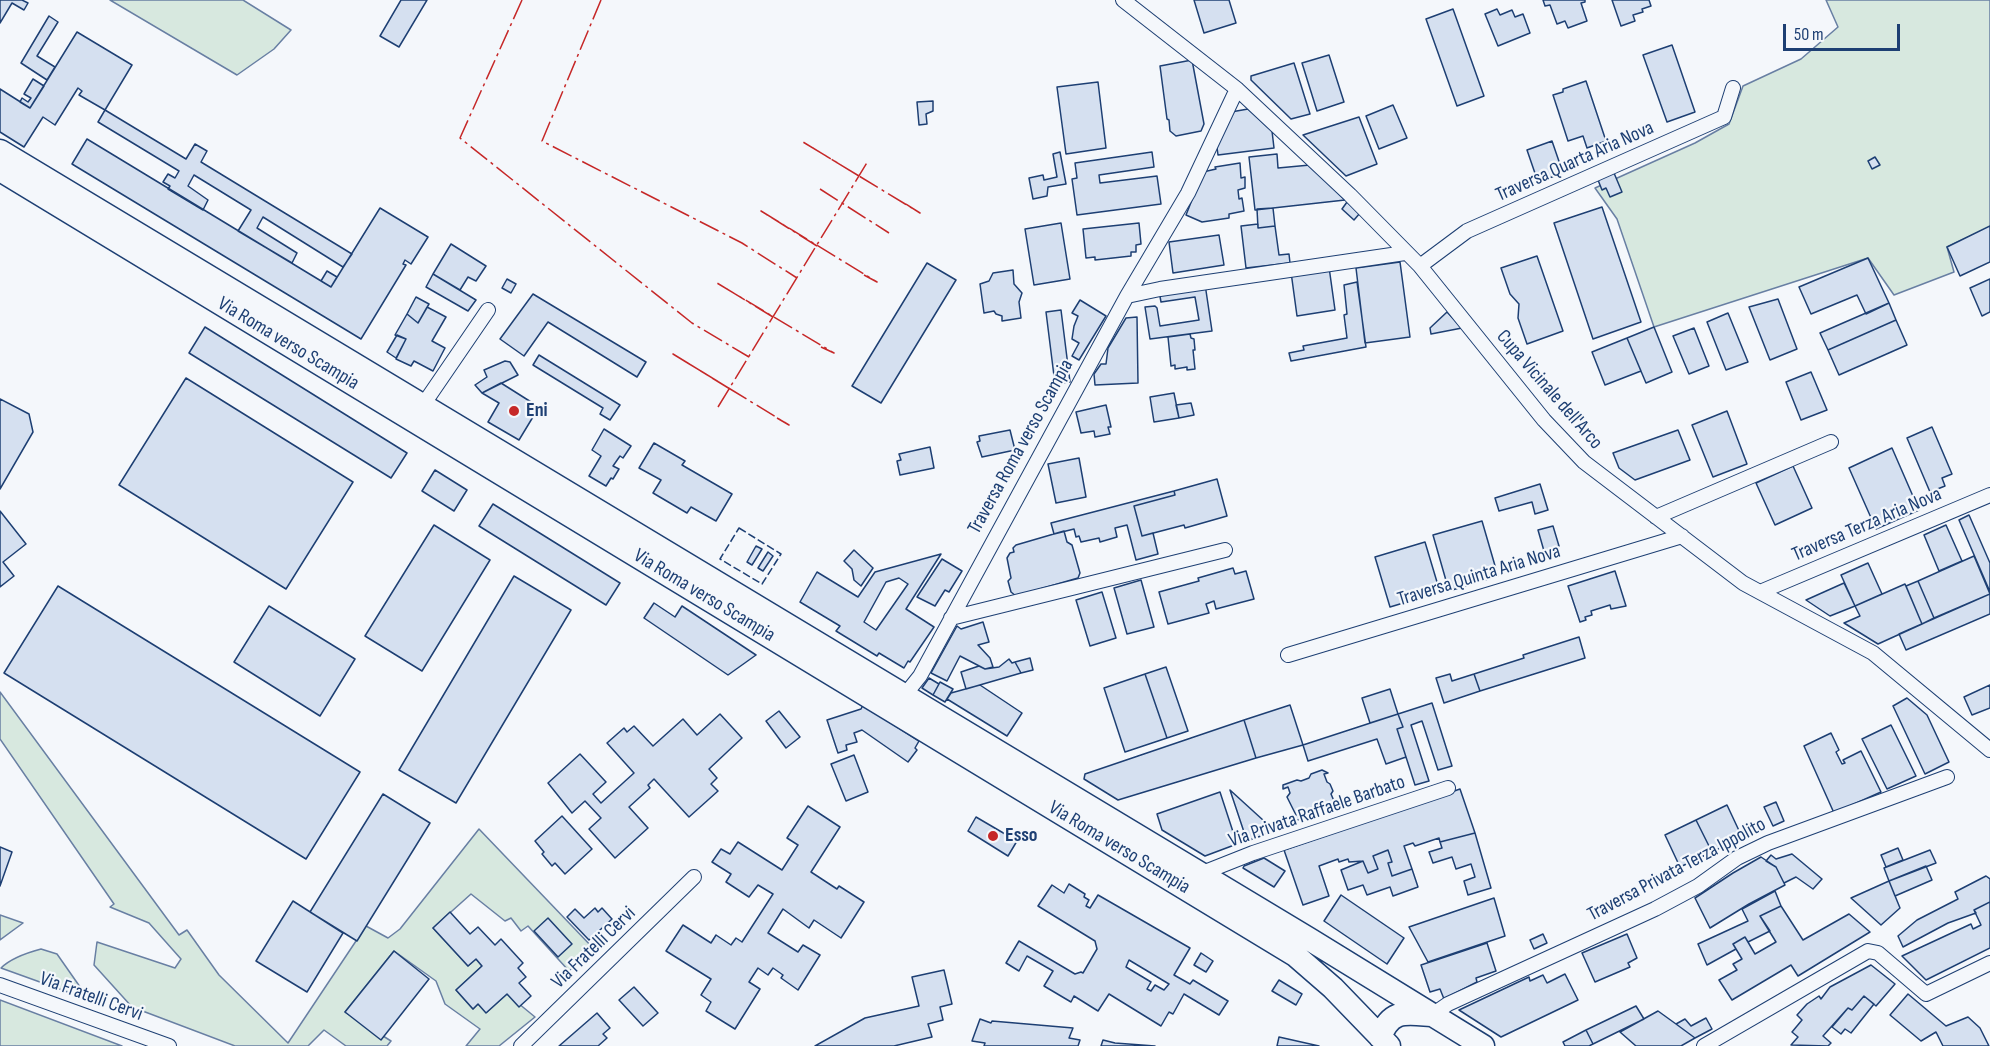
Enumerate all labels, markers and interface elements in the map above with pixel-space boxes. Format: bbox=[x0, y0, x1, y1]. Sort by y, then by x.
scale bar bbox=[1786, 12, 1903, 50]
text: 50 m bbox=[1794, 24, 1824, 45]
street label: Traversa Quarta Aria Nova bbox=[1492, 116, 1658, 208]
street label: Via Roma verso Scampia bbox=[213, 292, 363, 396]
street label: Cupa Vicinale dell'Arco bbox=[1491, 325, 1607, 455]
street label: Traversa Roma verso Scampia bbox=[963, 355, 1079, 539]
place label: Eni bbox=[526, 399, 548, 423]
marker: Eni bbox=[507, 404, 521, 418]
street label: Traversa Terza Aria Nova bbox=[1789, 483, 1945, 567]
street label: Traversa Quinta Aria Nova bbox=[1395, 540, 1563, 612]
street label: Via Roma verso Scampia bbox=[629, 544, 779, 648]
street label: Via Privata Raffaele Barbato bbox=[1226, 771, 1408, 853]
street label: Via Roma verso Scampia bbox=[1044, 796, 1194, 900]
street label: Traversa Privata Terza Ippolito bbox=[1584, 813, 1770, 927]
place label: Esso bbox=[1005, 824, 1038, 848]
marker: Esso bbox=[986, 829, 1000, 843]
street label: Via Fratelli Cervi bbox=[547, 902, 641, 994]
street label: Via Fratelli Cervi bbox=[36, 967, 146, 1027]

